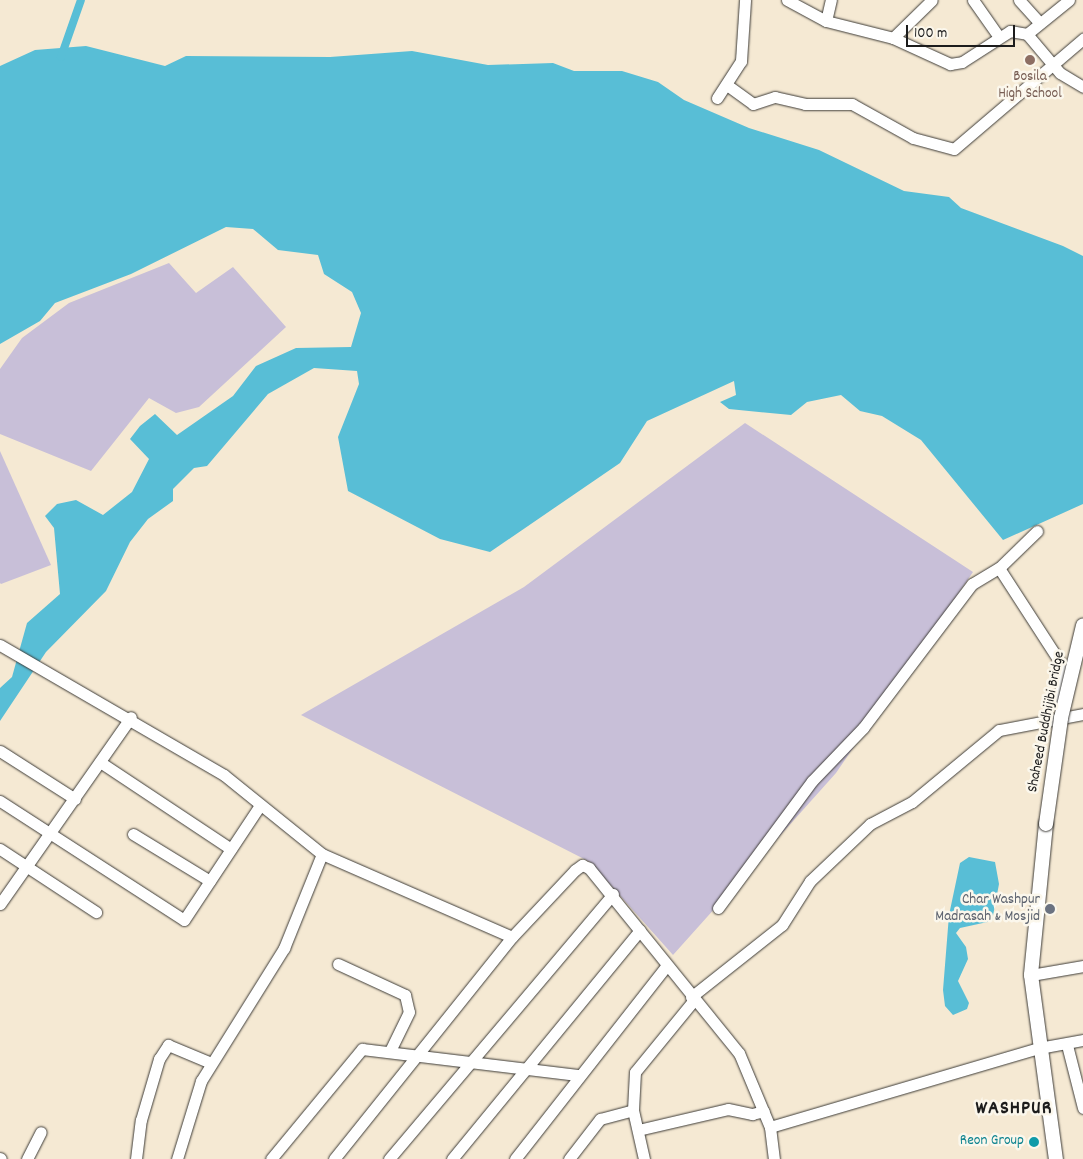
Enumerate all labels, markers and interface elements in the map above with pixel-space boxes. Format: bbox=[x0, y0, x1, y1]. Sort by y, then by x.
scale bar bbox=[908, 15, 1017, 47]
text: 100 m bbox=[914, 23, 947, 45]
marker: Bosila High School bbox=[1024, 54, 1036, 66]
place label: Bosila High School bbox=[998, 68, 1062, 103]
street label: Shaheed Buddhijibi Bridge bbox=[1024, 650, 1070, 794]
place label: Char Washpur Madrasah & Mosjid bbox=[935, 891, 1040, 926]
marker: Char Washpur Madrasah & Mosjid bbox=[1044, 903, 1056, 915]
district label: WASHPUR bbox=[975, 1097, 1053, 1121]
place label: Reon Group bbox=[960, 1133, 1024, 1151]
marker: Reon Group bbox=[1028, 1136, 1040, 1148]

